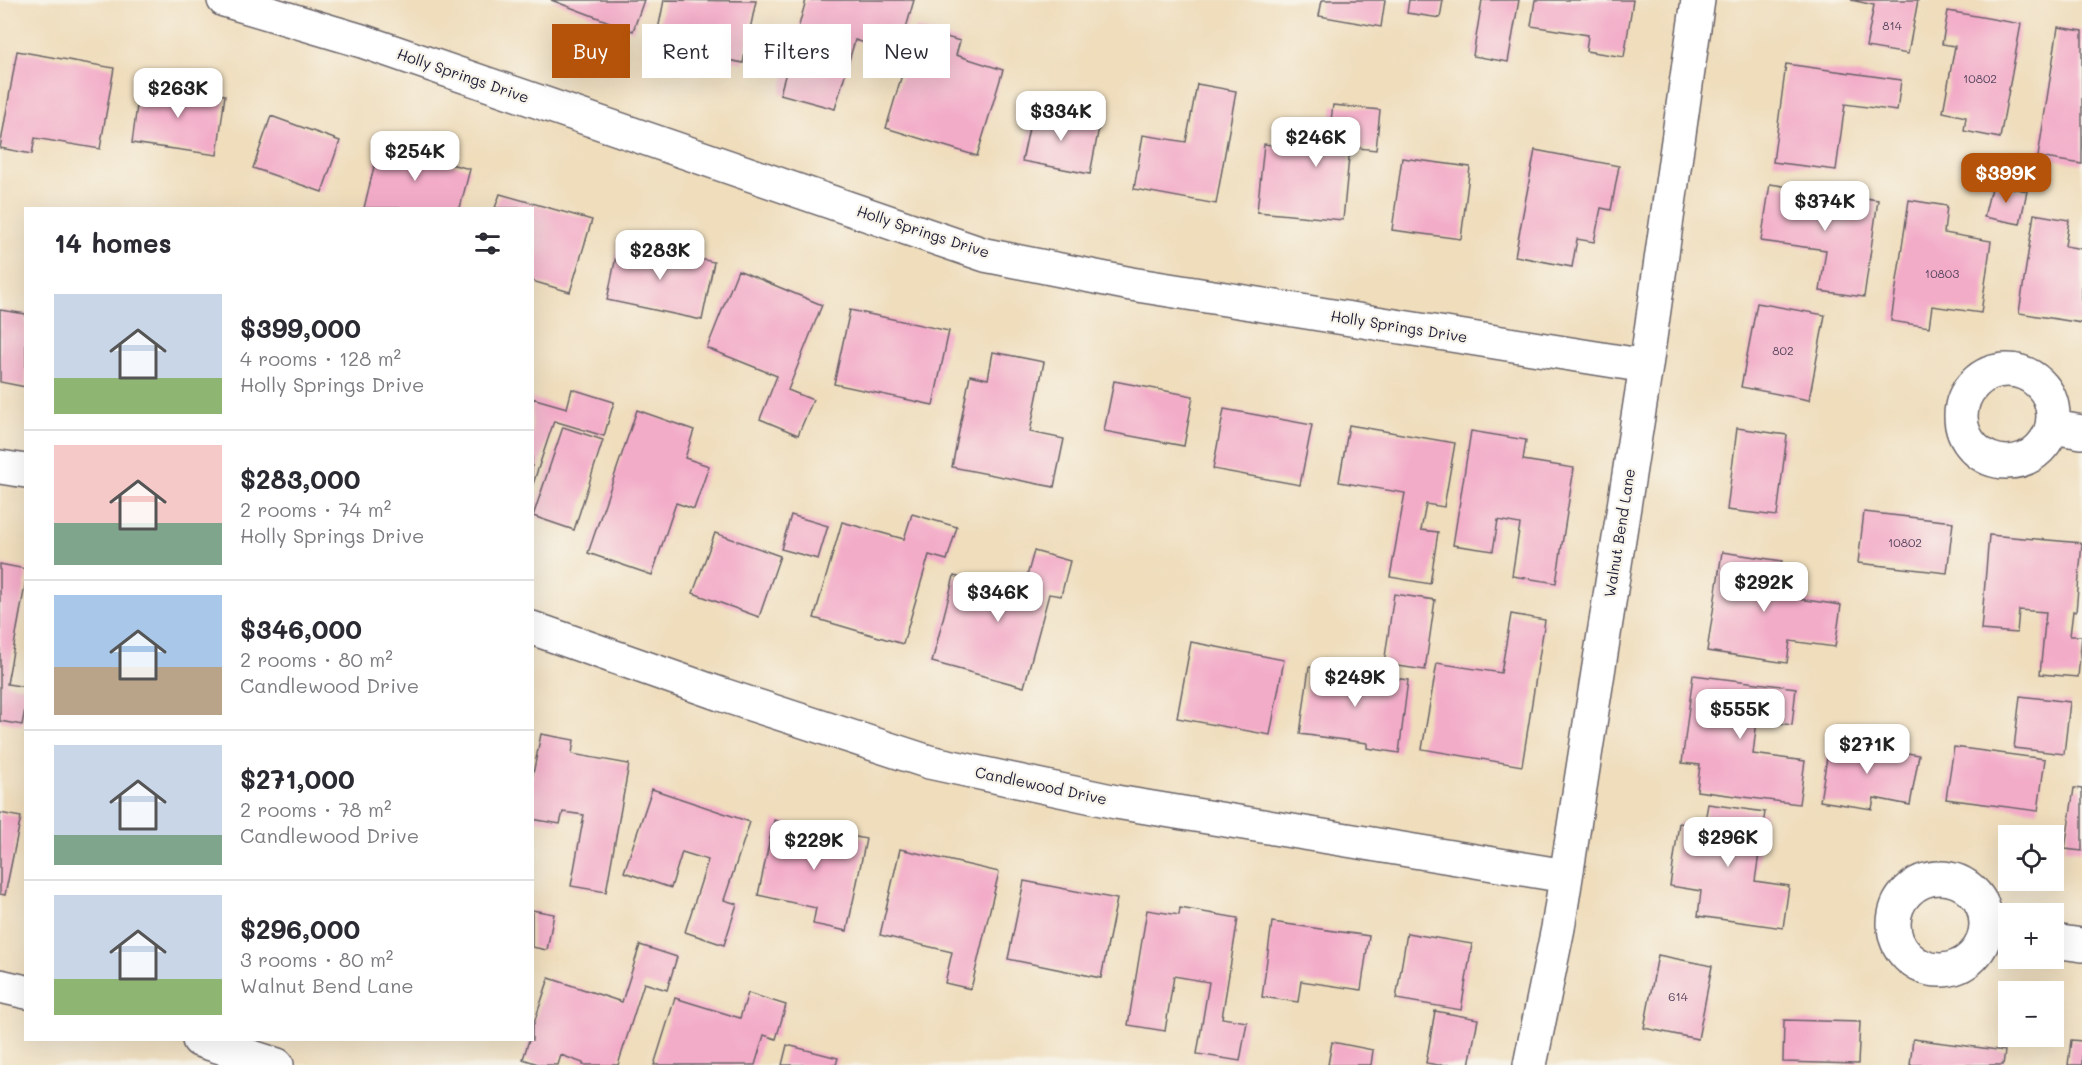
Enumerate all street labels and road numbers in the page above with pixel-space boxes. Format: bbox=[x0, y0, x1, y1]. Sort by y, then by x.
street label: Holly Springs Drive bbox=[395, 43, 532, 107]
street label: Holly Springs Drive bbox=[854, 200, 992, 262]
street label: Holly Springs Drive bbox=[1329, 305, 1469, 347]
street label: Walnut Bend Lane bbox=[1599, 467, 1639, 599]
street label: Candlewood Drive bbox=[973, 761, 1109, 809]

